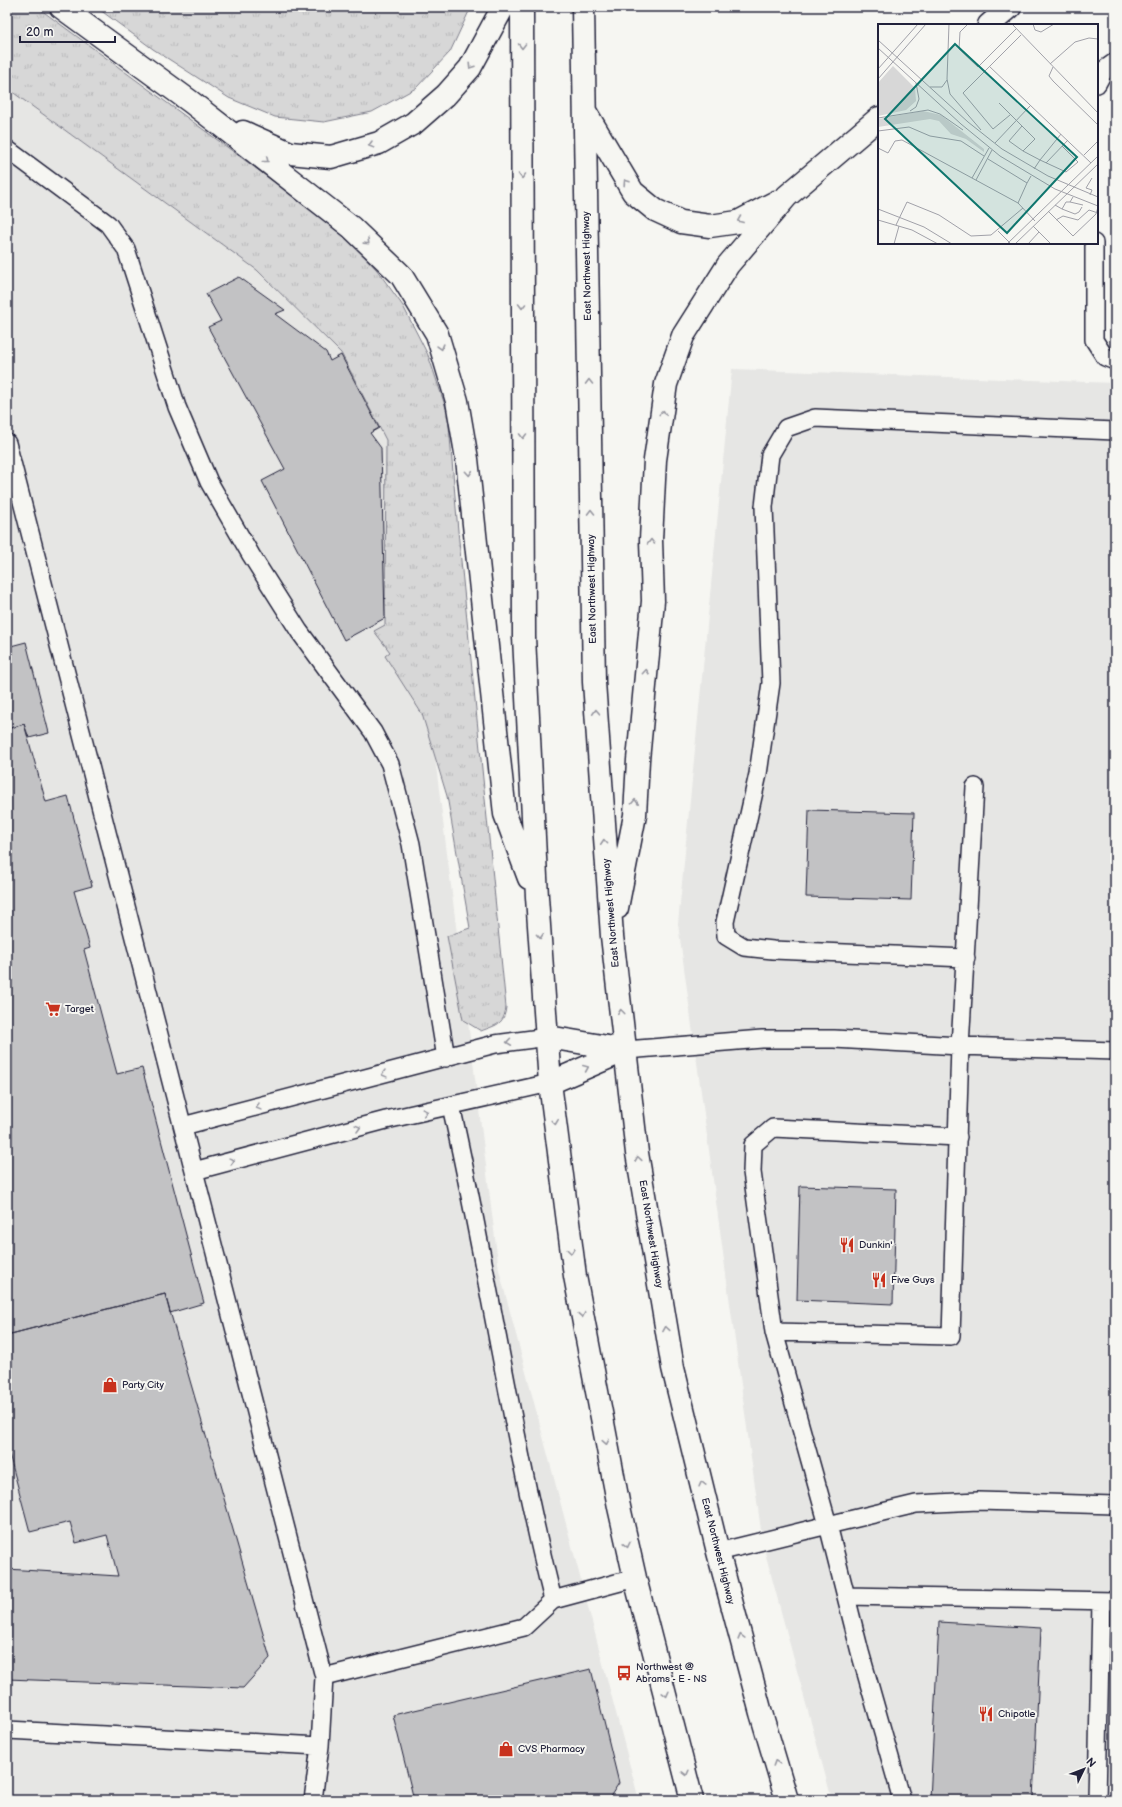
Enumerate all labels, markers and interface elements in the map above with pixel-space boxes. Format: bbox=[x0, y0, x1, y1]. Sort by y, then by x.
scale bar bbox=[20, 18, 115, 44]
inset map bbox=[878, 24, 1098, 244]
text: 20 m bbox=[26, 25, 53, 40]
one-way arrow bbox=[518, 43, 526, 49]
one-way arrow bbox=[468, 62, 476, 69]
one-way arrow bbox=[367, 141, 374, 149]
one-way arrow bbox=[261, 155, 268, 162]
one-way arrow bbox=[518, 173, 526, 179]
one-way arrow bbox=[623, 179, 631, 186]
street label: East Northwest Highway bbox=[580, 211, 594, 321]
one-way arrow bbox=[737, 215, 744, 223]
one-way arrow bbox=[362, 237, 370, 245]
one-way arrow bbox=[518, 303, 526, 309]
one-way arrow bbox=[436, 343, 445, 350]
one-way arrow bbox=[585, 379, 593, 385]
one-way arrow bbox=[658, 410, 667, 416]
one-way arrow bbox=[519, 433, 527, 439]
one-way arrow bbox=[464, 470, 473, 476]
one-way arrow bbox=[587, 509, 595, 515]
street label: East Northwest Highway bbox=[585, 534, 599, 644]
one-way arrow bbox=[647, 539, 655, 545]
one-way arrow bbox=[641, 669, 650, 675]
one-way arrow bbox=[591, 709, 600, 715]
one-way arrow bbox=[631, 799, 640, 805]
one-way arrow bbox=[600, 839, 609, 845]
street label: East Northwest Highway bbox=[600, 858, 622, 968]
one-way arrow bbox=[535, 933, 544, 939]
supermarket icon: Target bbox=[44, 1000, 62, 1018]
place label: Target bbox=[65, 1003, 94, 1015]
one-way arrow bbox=[617, 1009, 626, 1015]
one-way arrow bbox=[506, 1037, 512, 1046]
one-way arrow bbox=[582, 1065, 590, 1073]
one-way arrow bbox=[380, 1070, 387, 1078]
one-way arrow bbox=[254, 1102, 261, 1111]
one-way arrow bbox=[421, 1108, 428, 1116]
one-way arrow bbox=[550, 1119, 559, 1125]
one-way arrow bbox=[354, 1124, 361, 1132]
one-way arrow bbox=[634, 1156, 643, 1162]
one-way arrow bbox=[229, 1157, 235, 1165]
street label: East Northwest Highway bbox=[637, 1179, 666, 1289]
restaurant icon: Dunkin' bbox=[838, 1236, 856, 1254]
place label: Dunkin' bbox=[859, 1239, 892, 1251]
one-way arrow bbox=[566, 1248, 575, 1254]
restaurant icon: Five Guys bbox=[870, 1271, 888, 1289]
place label: Five Guys bbox=[891, 1274, 935, 1286]
one-way arrow bbox=[577, 1312, 586, 1318]
one-way arrow bbox=[663, 1326, 671, 1332]
shop icon: Party City bbox=[101, 1376, 119, 1394]
place label: Party City bbox=[122, 1379, 164, 1391]
one-way arrow bbox=[602, 1439, 610, 1446]
one-way arrow bbox=[698, 1481, 706, 1488]
street label: East Northwest Highway bbox=[699, 1496, 737, 1606]
one-way arrow bbox=[623, 1542, 631, 1548]
one-way arrow bbox=[737, 1634, 746, 1641]
place label: Northwest @ Abrams - E - NS bbox=[636, 1661, 707, 1685]
bus stop icon: Northwest @ Abrams - E - NS bbox=[615, 1664, 633, 1682]
one-way arrow bbox=[661, 1691, 669, 1698]
restaurant icon: Chipotle bbox=[977, 1705, 995, 1723]
place label: Chipotle bbox=[998, 1708, 1036, 1720]
shop icon: CVS Pharmacy bbox=[497, 1740, 515, 1758]
place label: CVS Pharmacy bbox=[518, 1743, 585, 1755]
north arrow bbox=[1064, 1749, 1104, 1789]
text: N bbox=[1083, 1755, 1099, 1770]
one-way arrow bbox=[772, 1759, 781, 1766]
one-way arrow bbox=[681, 1770, 689, 1776]

